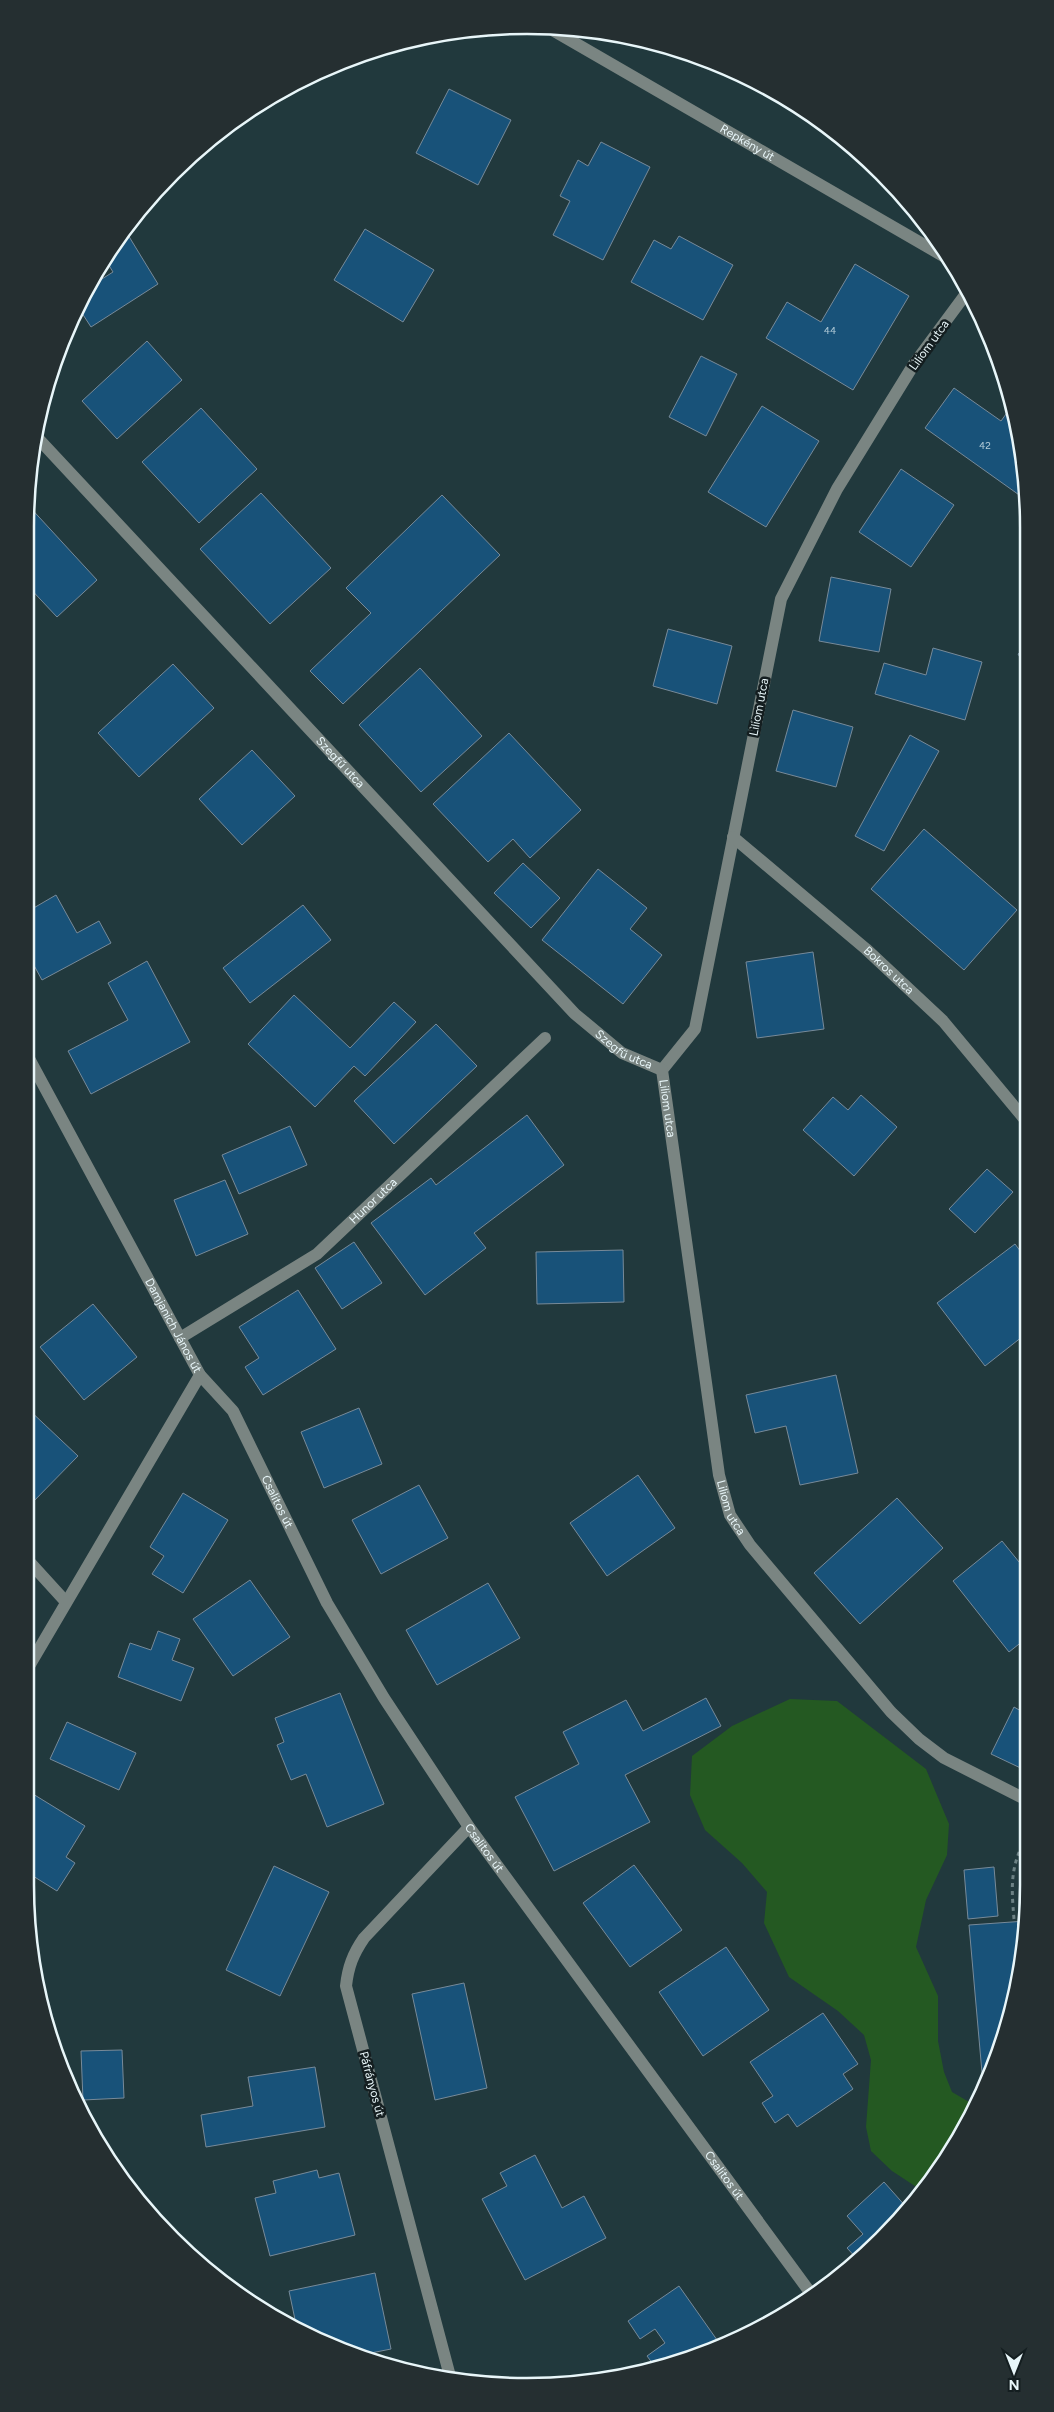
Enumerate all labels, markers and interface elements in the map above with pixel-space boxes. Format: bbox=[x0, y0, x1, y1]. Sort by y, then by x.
street label: Repkény út bbox=[718, 121, 777, 164]
street label: Liliom utca bbox=[906, 317, 952, 373]
house number: 44 bbox=[824, 324, 836, 337]
house number: 42 bbox=[979, 439, 991, 452]
street label: Liliom utca bbox=[747, 677, 771, 737]
street label: Szegfű utca bbox=[313, 734, 367, 791]
street label: Bokros utca bbox=[861, 943, 917, 997]
street label: Szegfű utca bbox=[592, 1027, 654, 1072]
street label: Liliom utca bbox=[656, 1078, 678, 1138]
street label: Hunor utca bbox=[346, 1175, 400, 1227]
street label: Damjanich János út bbox=[142, 1276, 205, 1376]
street label: Csalitos út bbox=[259, 1473, 296, 1531]
street label: Liliom utca bbox=[714, 1479, 748, 1538]
street label: Csalitos út bbox=[462, 1821, 507, 1875]
street label: Páfrányos út bbox=[357, 2050, 388, 2119]
street label: Csalitos út bbox=[702, 2148, 747, 2203]
north arrow bbox=[989, 2347, 1039, 2397]
text: N bbox=[1009, 2376, 1019, 2393]

